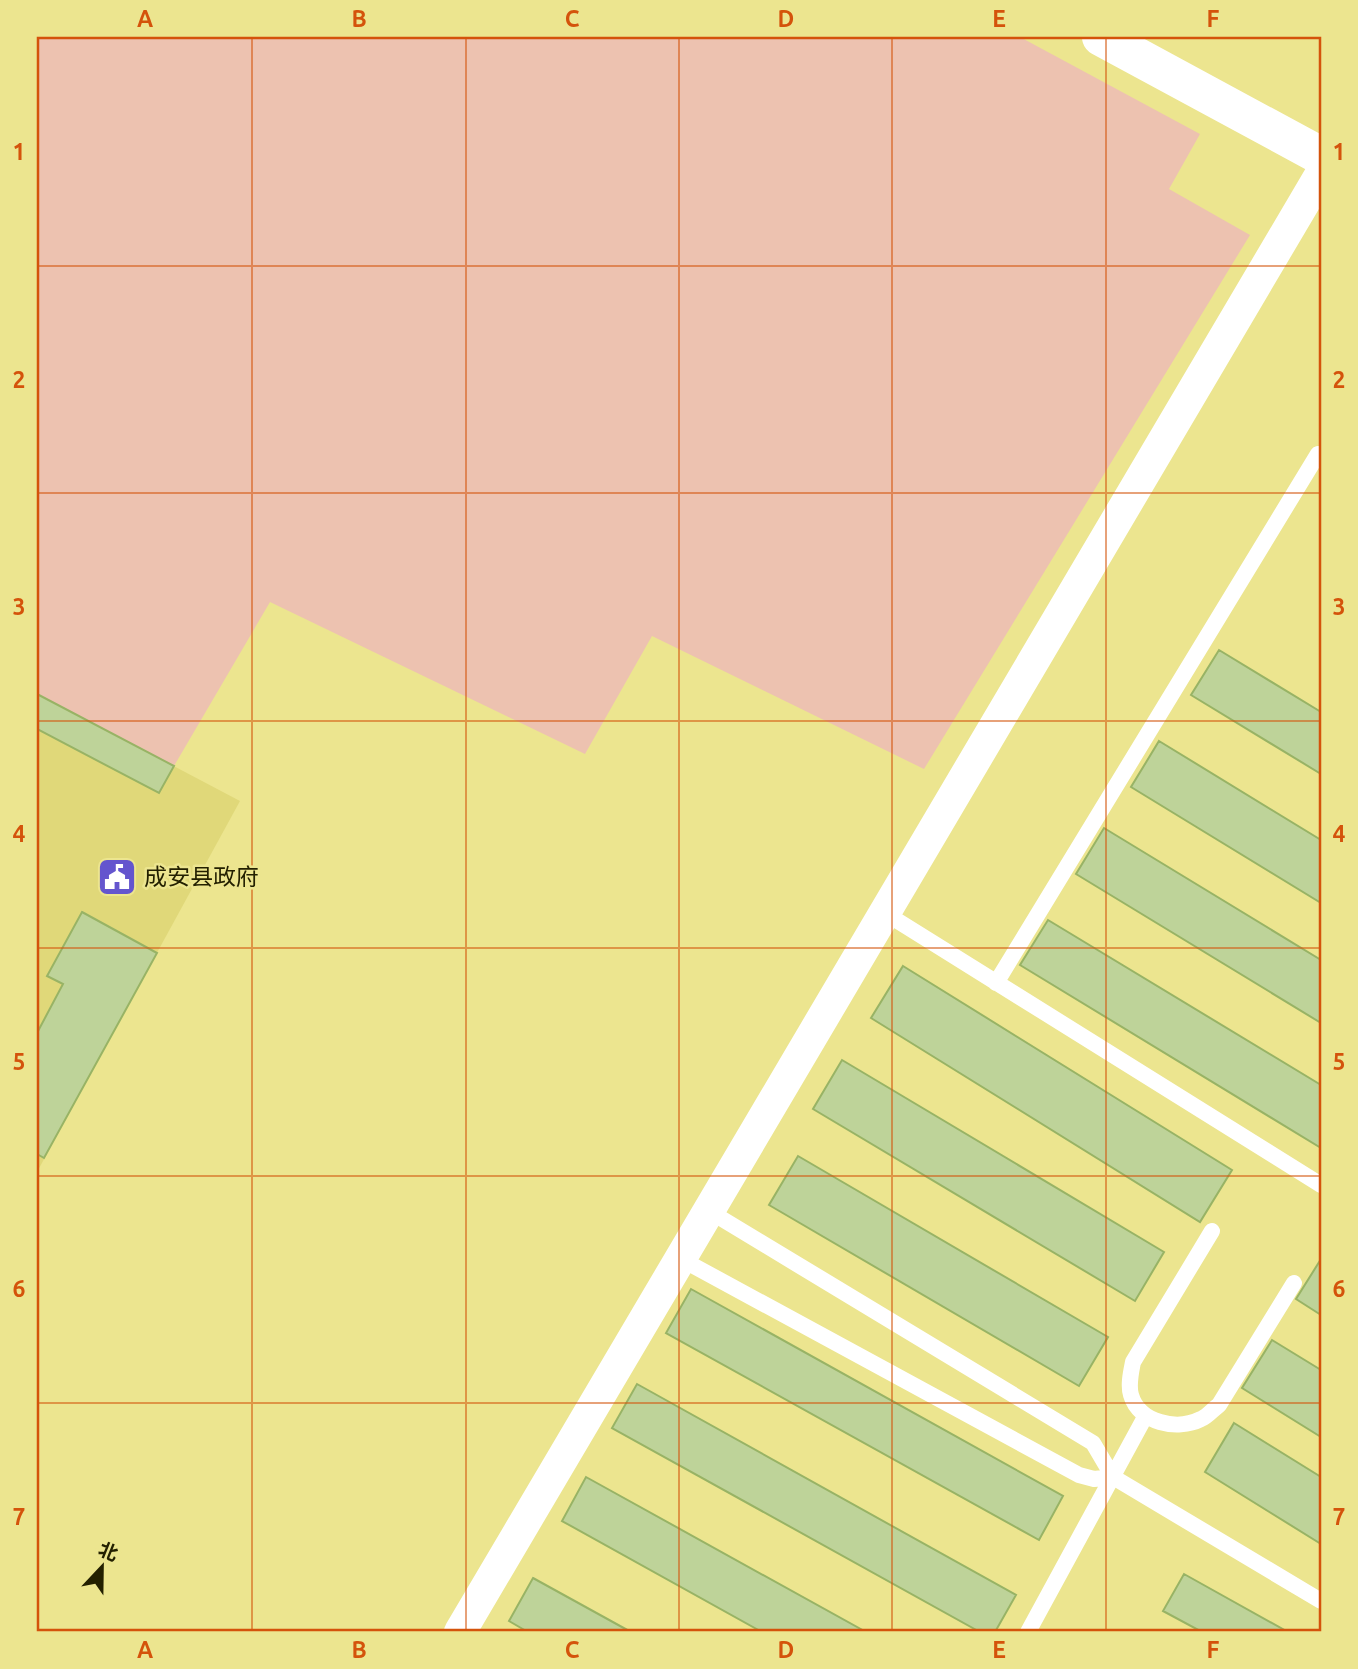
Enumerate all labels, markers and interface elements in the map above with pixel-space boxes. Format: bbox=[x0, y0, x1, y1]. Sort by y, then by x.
text: A bbox=[137, 6, 153, 31]
text: B bbox=[351, 6, 367, 31]
text: C bbox=[565, 6, 580, 31]
text: D bbox=[778, 6, 794, 31]
text: E bbox=[992, 6, 1006, 31]
text: F bbox=[1207, 6, 1220, 31]
text: 1 bbox=[13, 139, 25, 164]
text: 1 bbox=[1333, 139, 1345, 164]
text: 2 bbox=[13, 367, 25, 392]
text: 2 bbox=[1333, 367, 1345, 392]
text: 3 bbox=[13, 594, 25, 619]
text: 3 bbox=[1333, 594, 1345, 619]
text: 4 bbox=[13, 821, 26, 846]
text: 4 bbox=[1333, 821, 1346, 846]
public building icon: 成安县政府 bbox=[96, 856, 138, 898]
place label: 成安县政府 bbox=[144, 864, 259, 889]
text: 5 bbox=[13, 1049, 25, 1074]
text: 5 bbox=[1333, 1049, 1345, 1074]
text: 6 bbox=[13, 1276, 26, 1301]
text: 6 bbox=[1333, 1276, 1346, 1301]
text: 7 bbox=[13, 1504, 25, 1529]
text: 7 bbox=[1333, 1504, 1345, 1529]
north arrow bbox=[66, 1532, 136, 1602]
text: 北 bbox=[95, 1537, 121, 1565]
text: A bbox=[137, 1637, 153, 1662]
text: B bbox=[351, 1637, 367, 1662]
text: C bbox=[565, 1637, 580, 1662]
text: D bbox=[778, 1637, 794, 1662]
text: E bbox=[992, 1637, 1006, 1662]
text: F bbox=[1207, 1637, 1220, 1662]

